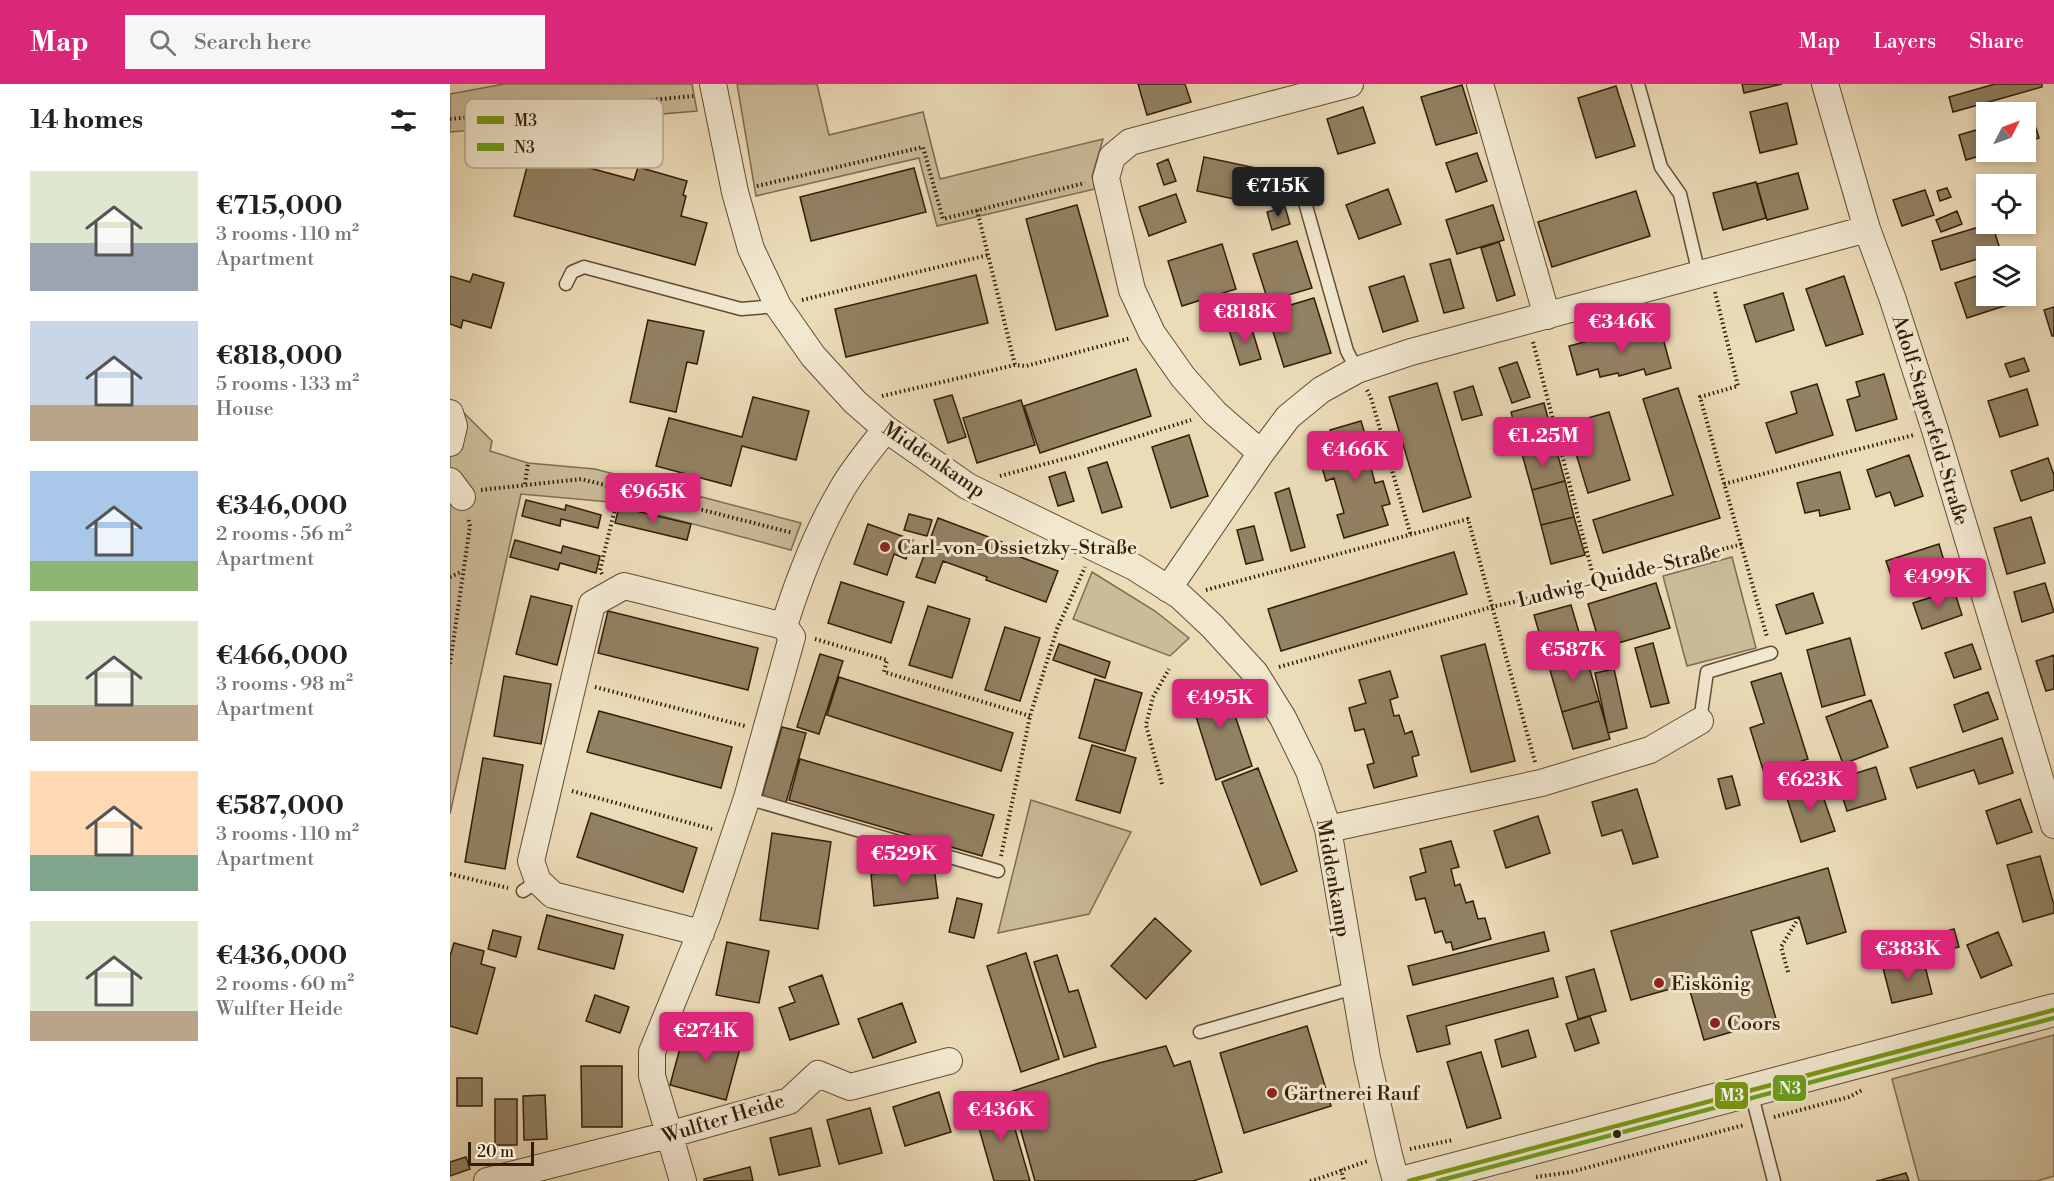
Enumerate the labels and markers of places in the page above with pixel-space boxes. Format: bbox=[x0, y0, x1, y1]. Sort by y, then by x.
pin: €715K bbox=[1236, 167, 1320, 218]
pin: €818K bbox=[1203, 293, 1287, 344]
pin: €346K bbox=[1580, 303, 1664, 354]
pin: €1.25M bbox=[1494, 417, 1592, 468]
pin: €466K bbox=[1313, 431, 1397, 482]
pin: €965K bbox=[611, 473, 695, 524]
place label: Carl-von-Ossietzky-Straße bbox=[897, 536, 1137, 561]
marker: Carl-von-Ossietzky-Straße bbox=[878, 540, 892, 554]
pin: €499K bbox=[1896, 558, 1980, 609]
pin: €587K bbox=[1531, 631, 1615, 682]
pin: €495K bbox=[1178, 679, 1262, 730]
pin: €623K bbox=[1768, 761, 1852, 812]
pin: €529K bbox=[862, 835, 946, 886]
pin: €383K bbox=[1866, 930, 1950, 981]
place label: Eiskönig bbox=[1671, 972, 1751, 997]
marker: Eiskönig bbox=[1652, 976, 1666, 990]
pin: €274K bbox=[664, 1012, 748, 1063]
place label: Coors bbox=[1727, 1012, 1781, 1037]
marker: Coors bbox=[1708, 1016, 1722, 1030]
place label: Gärtnerei Rauf bbox=[1284, 1082, 1420, 1107]
marker: Gärtnerei Rauf bbox=[1265, 1086, 1279, 1100]
pin: €436K bbox=[959, 1091, 1043, 1142]
unlabelled marker bbox=[1611, 1128, 1623, 1140]

